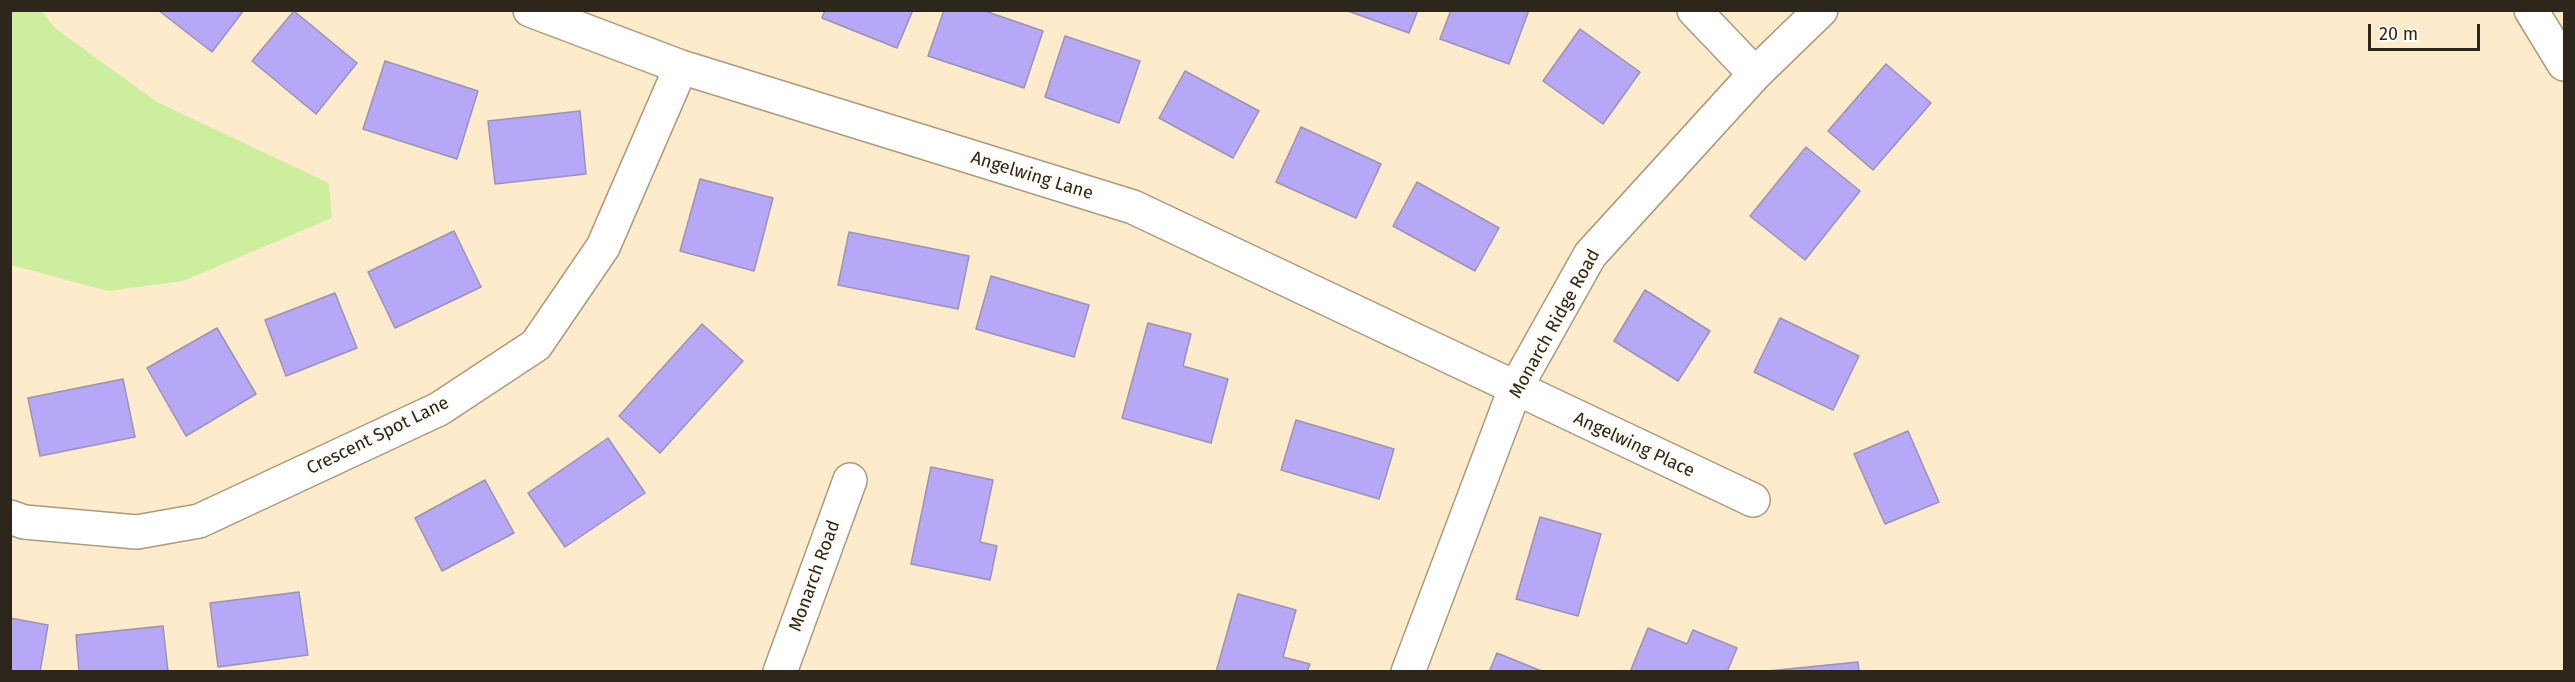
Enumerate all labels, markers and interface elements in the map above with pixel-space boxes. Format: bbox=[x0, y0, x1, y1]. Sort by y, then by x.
scale bar bbox=[2371, 12, 2484, 50]
text: 20 m bbox=[2379, 23, 2418, 45]
street label: Angelwing Lane bbox=[968, 147, 1096, 205]
street label: Monarch Ridge Road bbox=[1505, 246, 1605, 402]
street label: Crescent Spot Lane bbox=[303, 392, 453, 480]
street label: Angelwing Place bbox=[1570, 408, 1698, 482]
street label: Monarch Road bbox=[785, 517, 845, 635]

